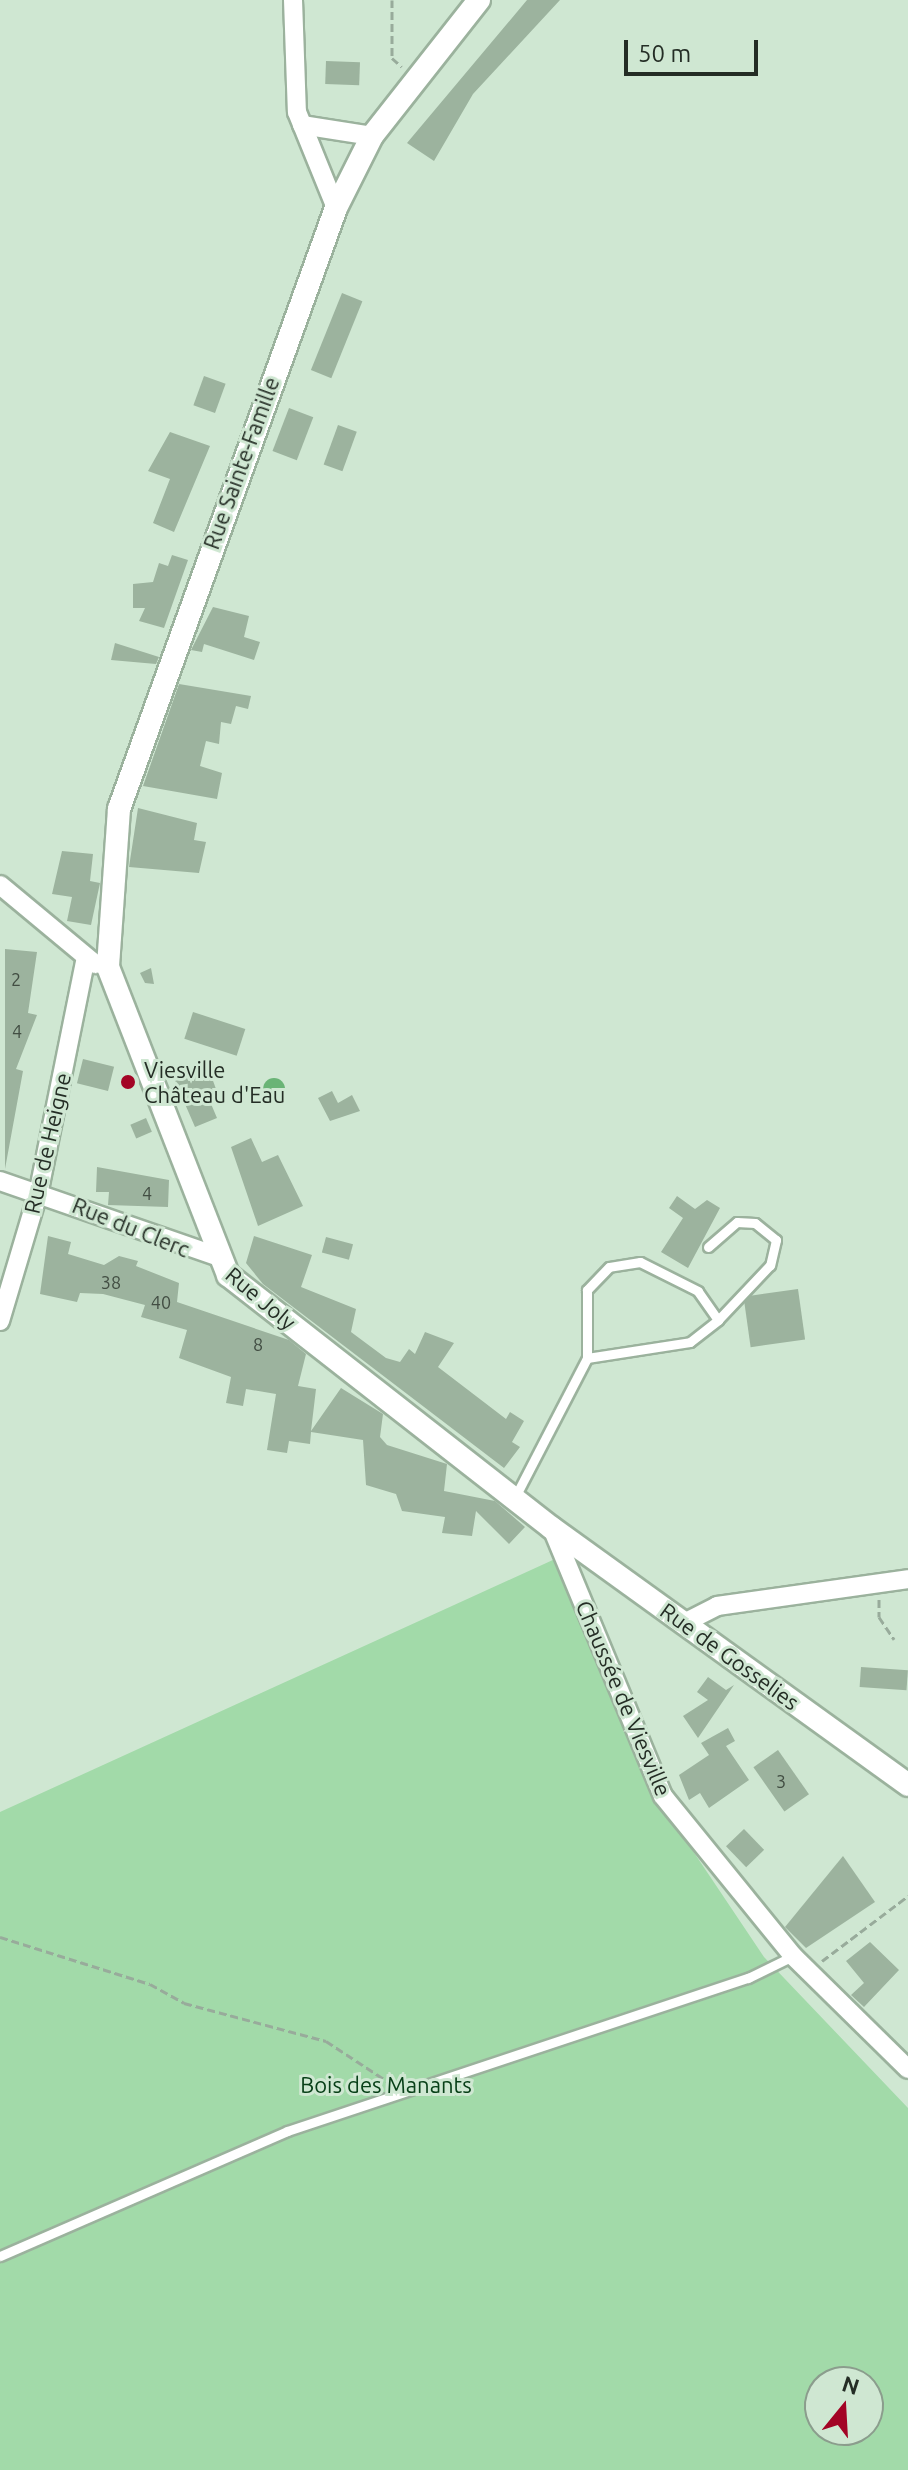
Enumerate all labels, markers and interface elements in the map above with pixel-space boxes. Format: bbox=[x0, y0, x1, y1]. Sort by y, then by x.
scale bar bbox=[628, 24, 762, 74]
text: 50 m bbox=[638, 40, 691, 67]
street label: Rue Sainte-Famille bbox=[198, 373, 284, 553]
house number: 2 bbox=[11, 968, 21, 990]
house number: 4 bbox=[12, 1020, 22, 1042]
place label: Viesville Château d'Eau bbox=[144, 1056, 285, 1108]
street label: Rue de Heigne bbox=[18, 1070, 76, 1216]
marker: Viesville Château d'Eau bbox=[119, 1073, 137, 1091]
house number: 4 bbox=[142, 1182, 152, 1204]
street label: Rue du Clerc bbox=[69, 1192, 193, 1262]
street label: Rue Joly bbox=[221, 1261, 301, 1335]
house number: 38 bbox=[101, 1271, 121, 1293]
house number: 40 bbox=[151, 1291, 171, 1313]
house number: 8 bbox=[253, 1333, 263, 1355]
street label: Chaussée de Viesville bbox=[571, 1596, 677, 1800]
street label: Rue de Gosselies bbox=[655, 1597, 805, 1715]
house number: 3 bbox=[776, 1770, 786, 1792]
park label: Bois des Manants bbox=[300, 2072, 472, 2098]
north arrow bbox=[804, 2366, 884, 2446]
text: N bbox=[839, 2370, 863, 2399]

